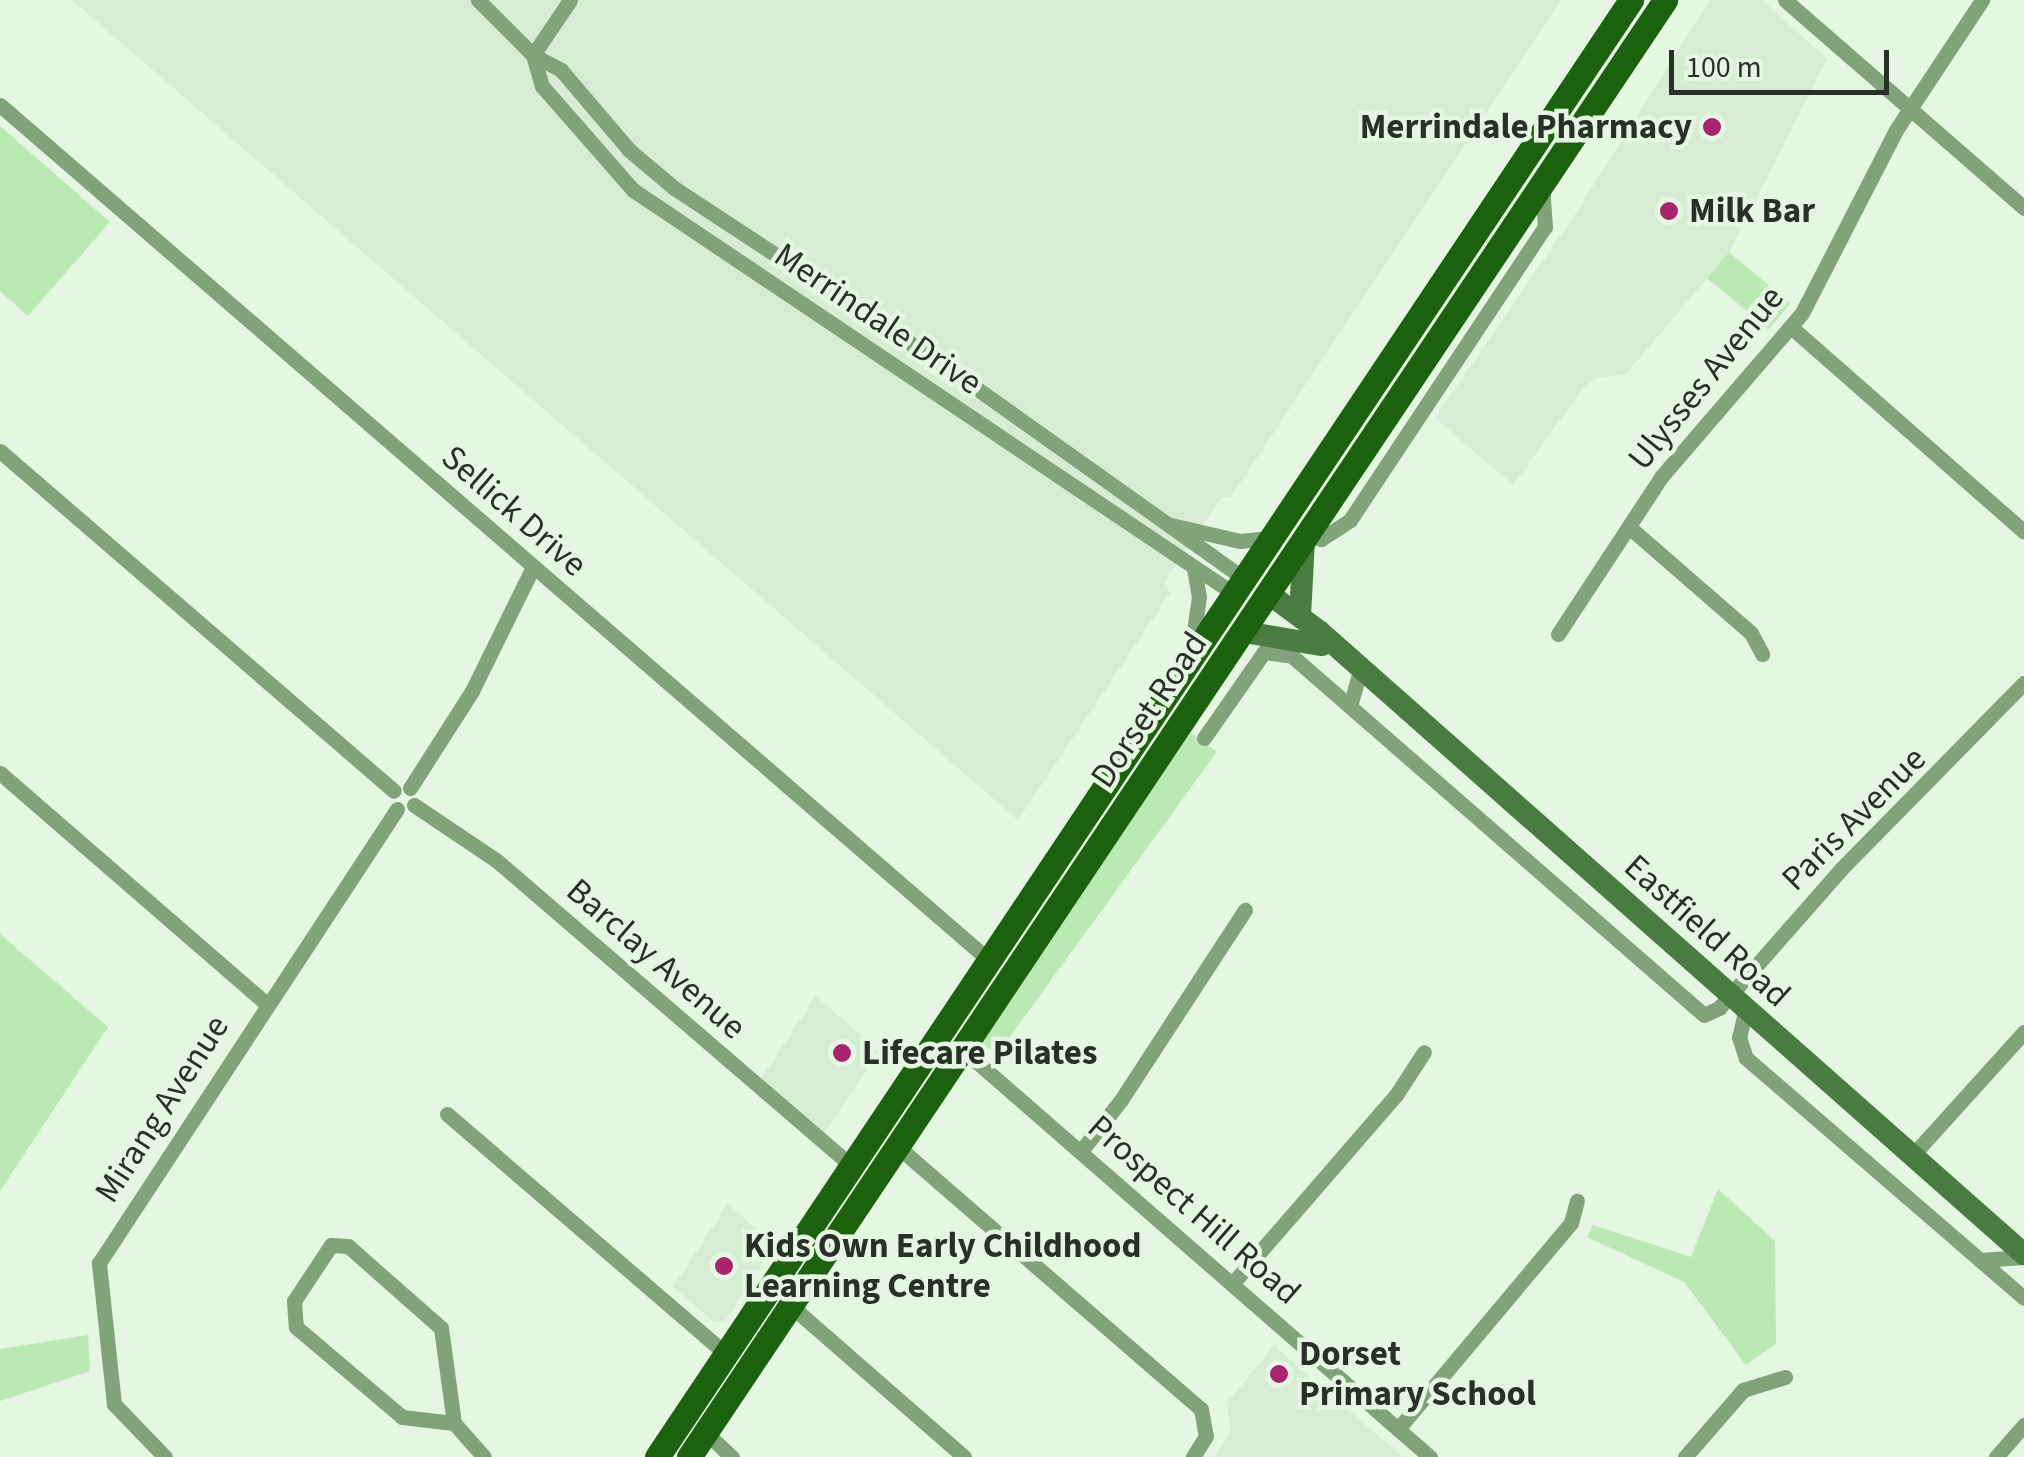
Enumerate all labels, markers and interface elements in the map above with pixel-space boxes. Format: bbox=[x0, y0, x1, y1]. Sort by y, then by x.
scale bar bbox=[1674, 30, 1894, 92]
text: 100 m bbox=[1686, 46, 1762, 89]
place label: Merrindale Pharmacy bbox=[1360, 106, 1692, 148]
marker: Merrindale Pharmacy bbox=[1701, 116, 1723, 138]
place label: Milk Bar bbox=[1689, 190, 1815, 232]
marker: Milk Bar bbox=[1658, 200, 1680, 222]
street label: Merrindale Drive bbox=[766, 234, 990, 404]
street label: Ulysses Avenue bbox=[1619, 278, 1793, 478]
street label: Sellick Drive bbox=[433, 437, 595, 585]
street label: Dorset Road bbox=[1082, 624, 1216, 796]
street label: Paris Avenue bbox=[1773, 738, 1935, 900]
street label: Eastfield Road bbox=[1616, 846, 1798, 1016]
street label: Barclay Avenue bbox=[558, 870, 754, 1048]
street label: Mirang Avenue bbox=[86, 1008, 238, 1210]
place label: Lifecare Pilates bbox=[862, 1032, 1097, 1074]
marker: Lifecare Pilates bbox=[831, 1042, 853, 1064]
street label: Prospect Hill Road bbox=[1079, 1106, 1309, 1314]
place label: Kids Own Early Childhood Learning Centre bbox=[744, 1225, 1142, 1307]
marker: Kids Own Early Childhood Learning Centre bbox=[713, 1255, 735, 1277]
place label: Dorset Primary School bbox=[1299, 1333, 1536, 1415]
marker: Dorset Primary School bbox=[1268, 1363, 1290, 1385]

